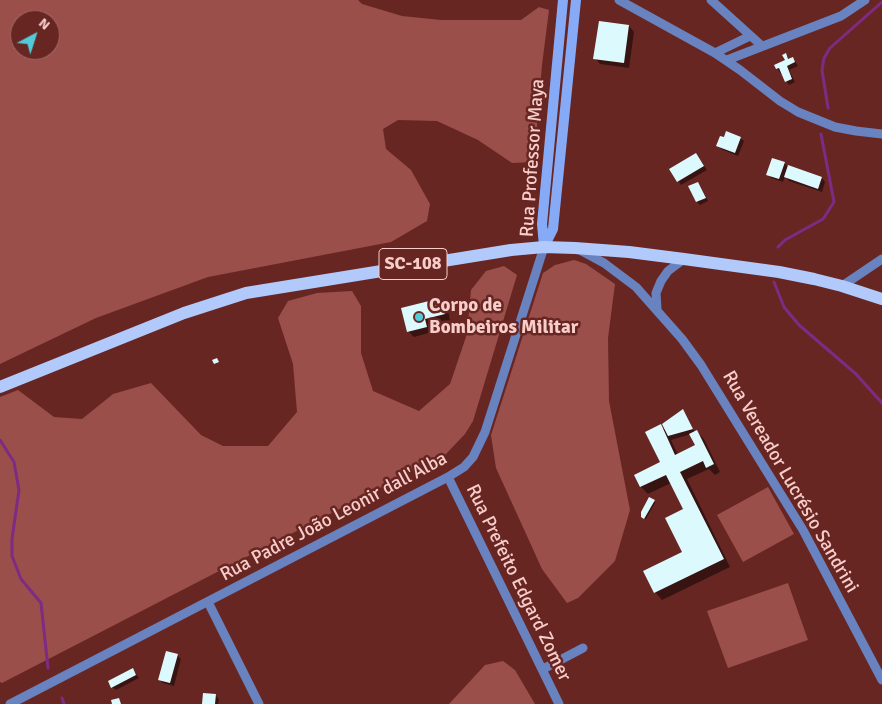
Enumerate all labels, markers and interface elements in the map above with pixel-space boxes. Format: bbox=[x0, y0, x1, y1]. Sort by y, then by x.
north arrow bbox=[10, 10, 60, 60]
text: N bbox=[35, 14, 54, 34]
street label: Rua Professor Maya bbox=[516, 78, 550, 238]
road number: SC-108 bbox=[379, 248, 447, 280]
place label: Corpo de Bombeiros Militar bbox=[429, 295, 578, 339]
marker: Corpo de Bombeiros Militar bbox=[413, 311, 425, 323]
street label: Rua Vereador Lucrésio Sandrini bbox=[717, 367, 863, 597]
street label: Rua Padre João Leonir dall'Alba bbox=[217, 447, 451, 587]
street label: Rua Prefeito Edgard Zomer bbox=[460, 481, 576, 685]

